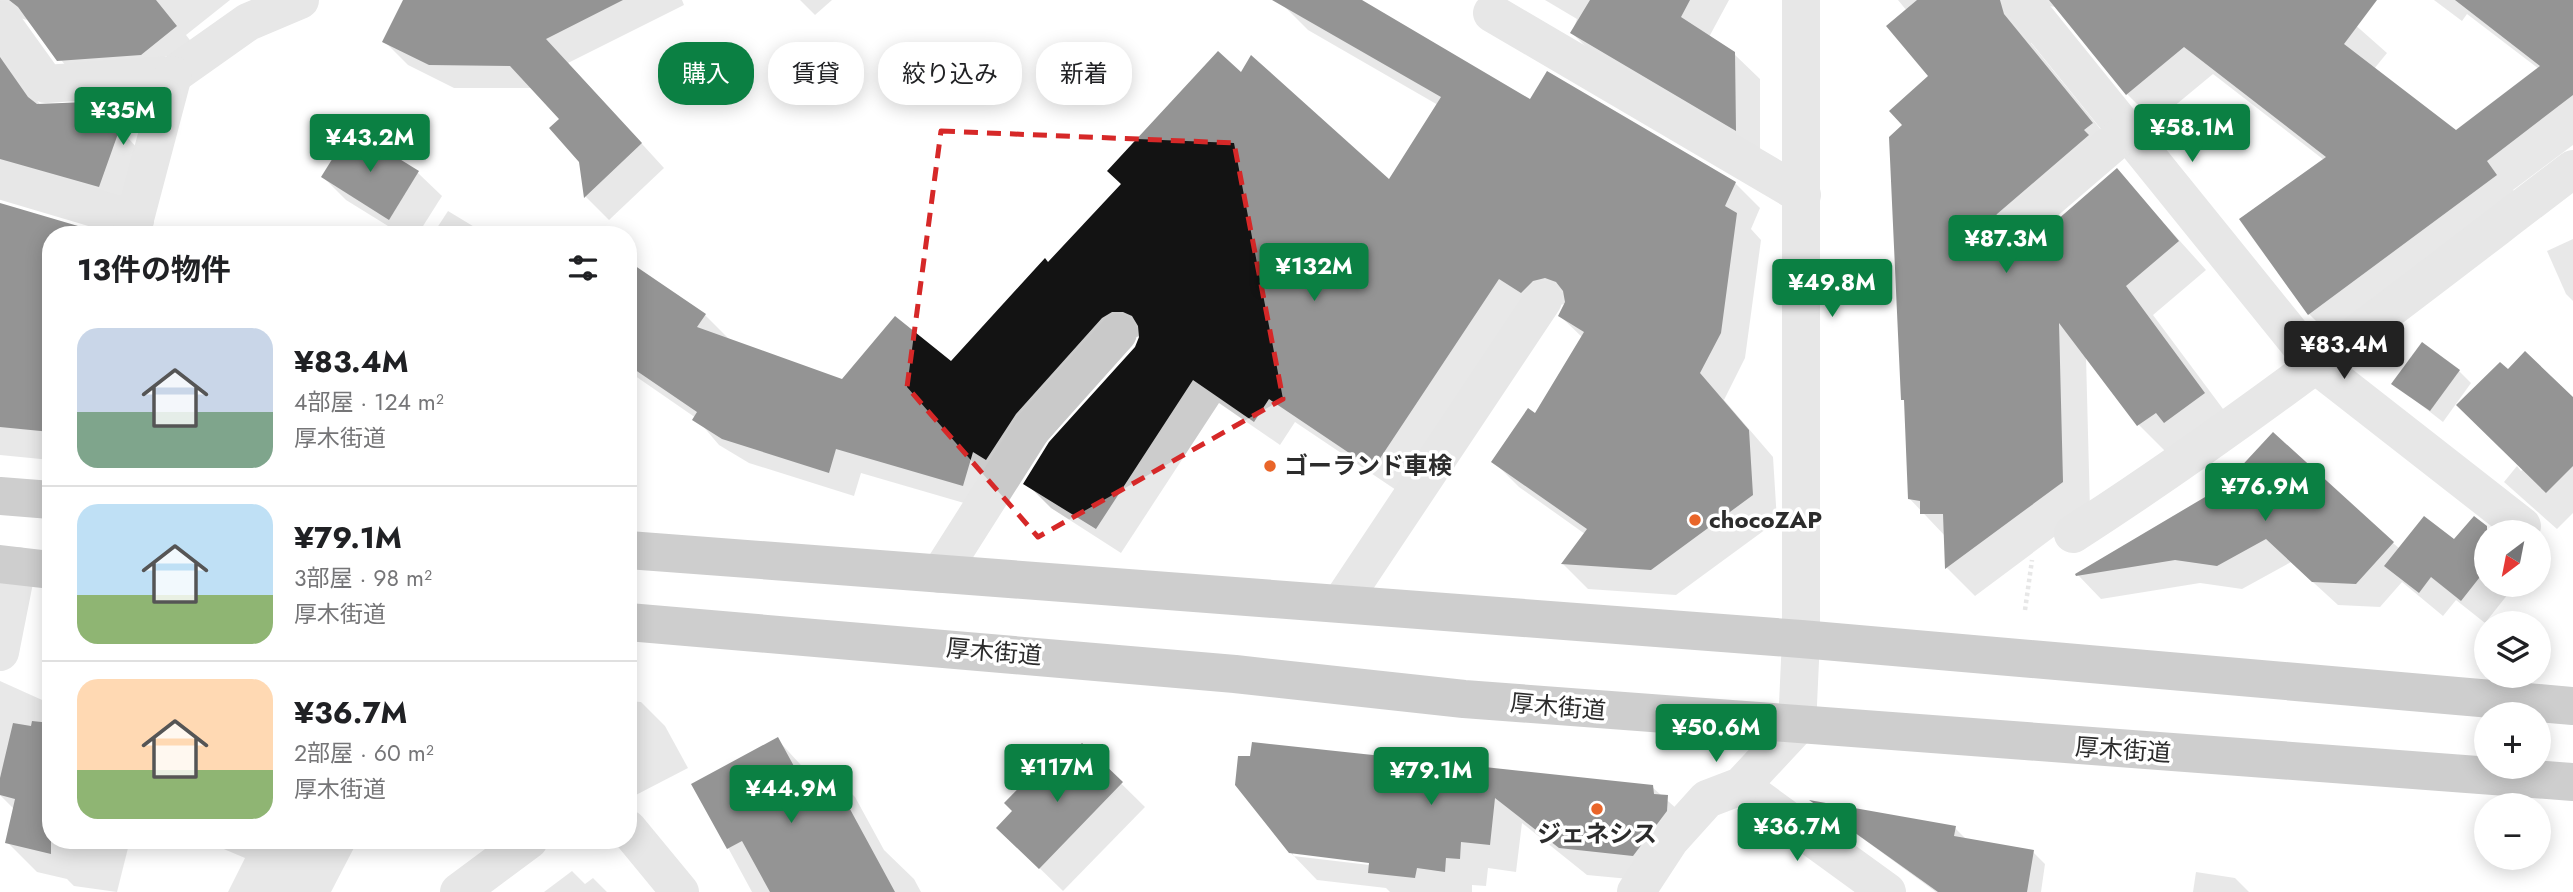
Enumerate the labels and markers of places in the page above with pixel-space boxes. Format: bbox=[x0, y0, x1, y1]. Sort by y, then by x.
pin: ¥35M bbox=[82, 88, 164, 147]
pin: ¥58.1M bbox=[2135, 104, 2249, 164]
pin: ¥43.2M bbox=[313, 114, 427, 174]
pin: ¥87.3M bbox=[1949, 216, 2063, 275]
pin: ¥132M bbox=[1265, 244, 1363, 303]
pin: ¥49.8M bbox=[1775, 260, 1889, 319]
pin: ¥83.4M bbox=[2287, 322, 2401, 381]
place label: ゴーランド車検 bbox=[1284, 448, 1452, 483]
marker: ゴーランド車検 bbox=[1262, 458, 1278, 474]
pin: ¥76.9M bbox=[2208, 463, 2322, 523]
place label: chocoZAP bbox=[1709, 502, 1822, 537]
marker: chocoZAP bbox=[1687, 512, 1703, 528]
pin: ¥50.6M bbox=[1659, 704, 1773, 764]
pin: ¥117M bbox=[1008, 744, 1106, 804]
pin: ¥79.1M bbox=[1374, 748, 1488, 807]
pin: ¥44.9M bbox=[734, 766, 848, 825]
marker: ジェネシス bbox=[1589, 801, 1605, 817]
pin: ¥36.7M bbox=[1740, 804, 1854, 863]
place label: ジェネシス bbox=[1537, 816, 1657, 851]

